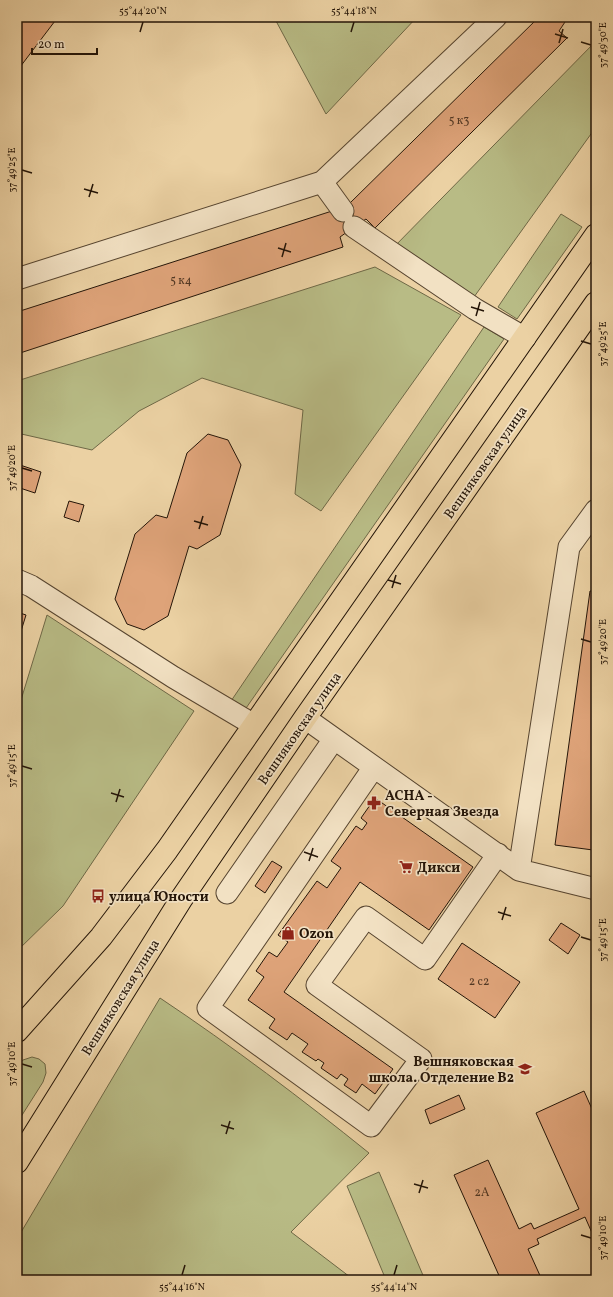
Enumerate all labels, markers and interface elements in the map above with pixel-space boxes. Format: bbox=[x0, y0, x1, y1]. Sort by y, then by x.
text: 55°44'20"N bbox=[119, 4, 168, 18]
text: 55°44'18"N bbox=[331, 4, 378, 18]
text: 37°49'30"E bbox=[596, 22, 610, 68]
scale bar bbox=[32, 30, 97, 56]
text: 20 m bbox=[38, 37, 65, 53]
house number: 5 к3 bbox=[449, 113, 469, 129]
text: 37°49'25"E bbox=[5, 147, 19, 193]
house number: 5 к4 bbox=[170, 273, 192, 289]
text: 37°49'25"E bbox=[596, 321, 610, 367]
street label: Вешняковская улица bbox=[440, 403, 532, 523]
text: 37°49'20"E bbox=[5, 445, 19, 491]
text: 37°49'20"E bbox=[596, 619, 610, 665]
street label: Вешняковская улица bbox=[254, 669, 346, 789]
text: 37°49'15"E bbox=[5, 744, 19, 788]
place label: АСНА - Северная Звезда bbox=[385, 787, 500, 822]
pharmacy icon: АСНА - Северная Звезда bbox=[366, 795, 382, 811]
supermarket icon: Дикси bbox=[398, 859, 414, 875]
place label: Дикси bbox=[417, 859, 460, 878]
bus stop icon: улица Юности bbox=[90, 888, 106, 904]
place label: улица Юности bbox=[109, 888, 209, 907]
text: 37°49'15"E bbox=[596, 918, 610, 962]
shop icon: Ozon bbox=[280, 925, 296, 941]
place label: Ozon bbox=[299, 925, 334, 944]
street label: Вешняковская улица bbox=[78, 936, 165, 1060]
house number: 2 с2 bbox=[469, 974, 489, 990]
text: 37°49'10"E bbox=[5, 1042, 19, 1086]
place label: Вешняковская школа. Отделение В2 bbox=[369, 1053, 514, 1088]
school or university icon: Вешняковская школа. Отделение В2 bbox=[517, 1061, 533, 1077]
house number: 2А bbox=[475, 1185, 490, 1201]
text: 37°49'10"E bbox=[596, 1216, 610, 1260]
text: 55°44'16"N bbox=[159, 1280, 206, 1294]
text: 55°44'14"N bbox=[371, 1280, 418, 1294]

